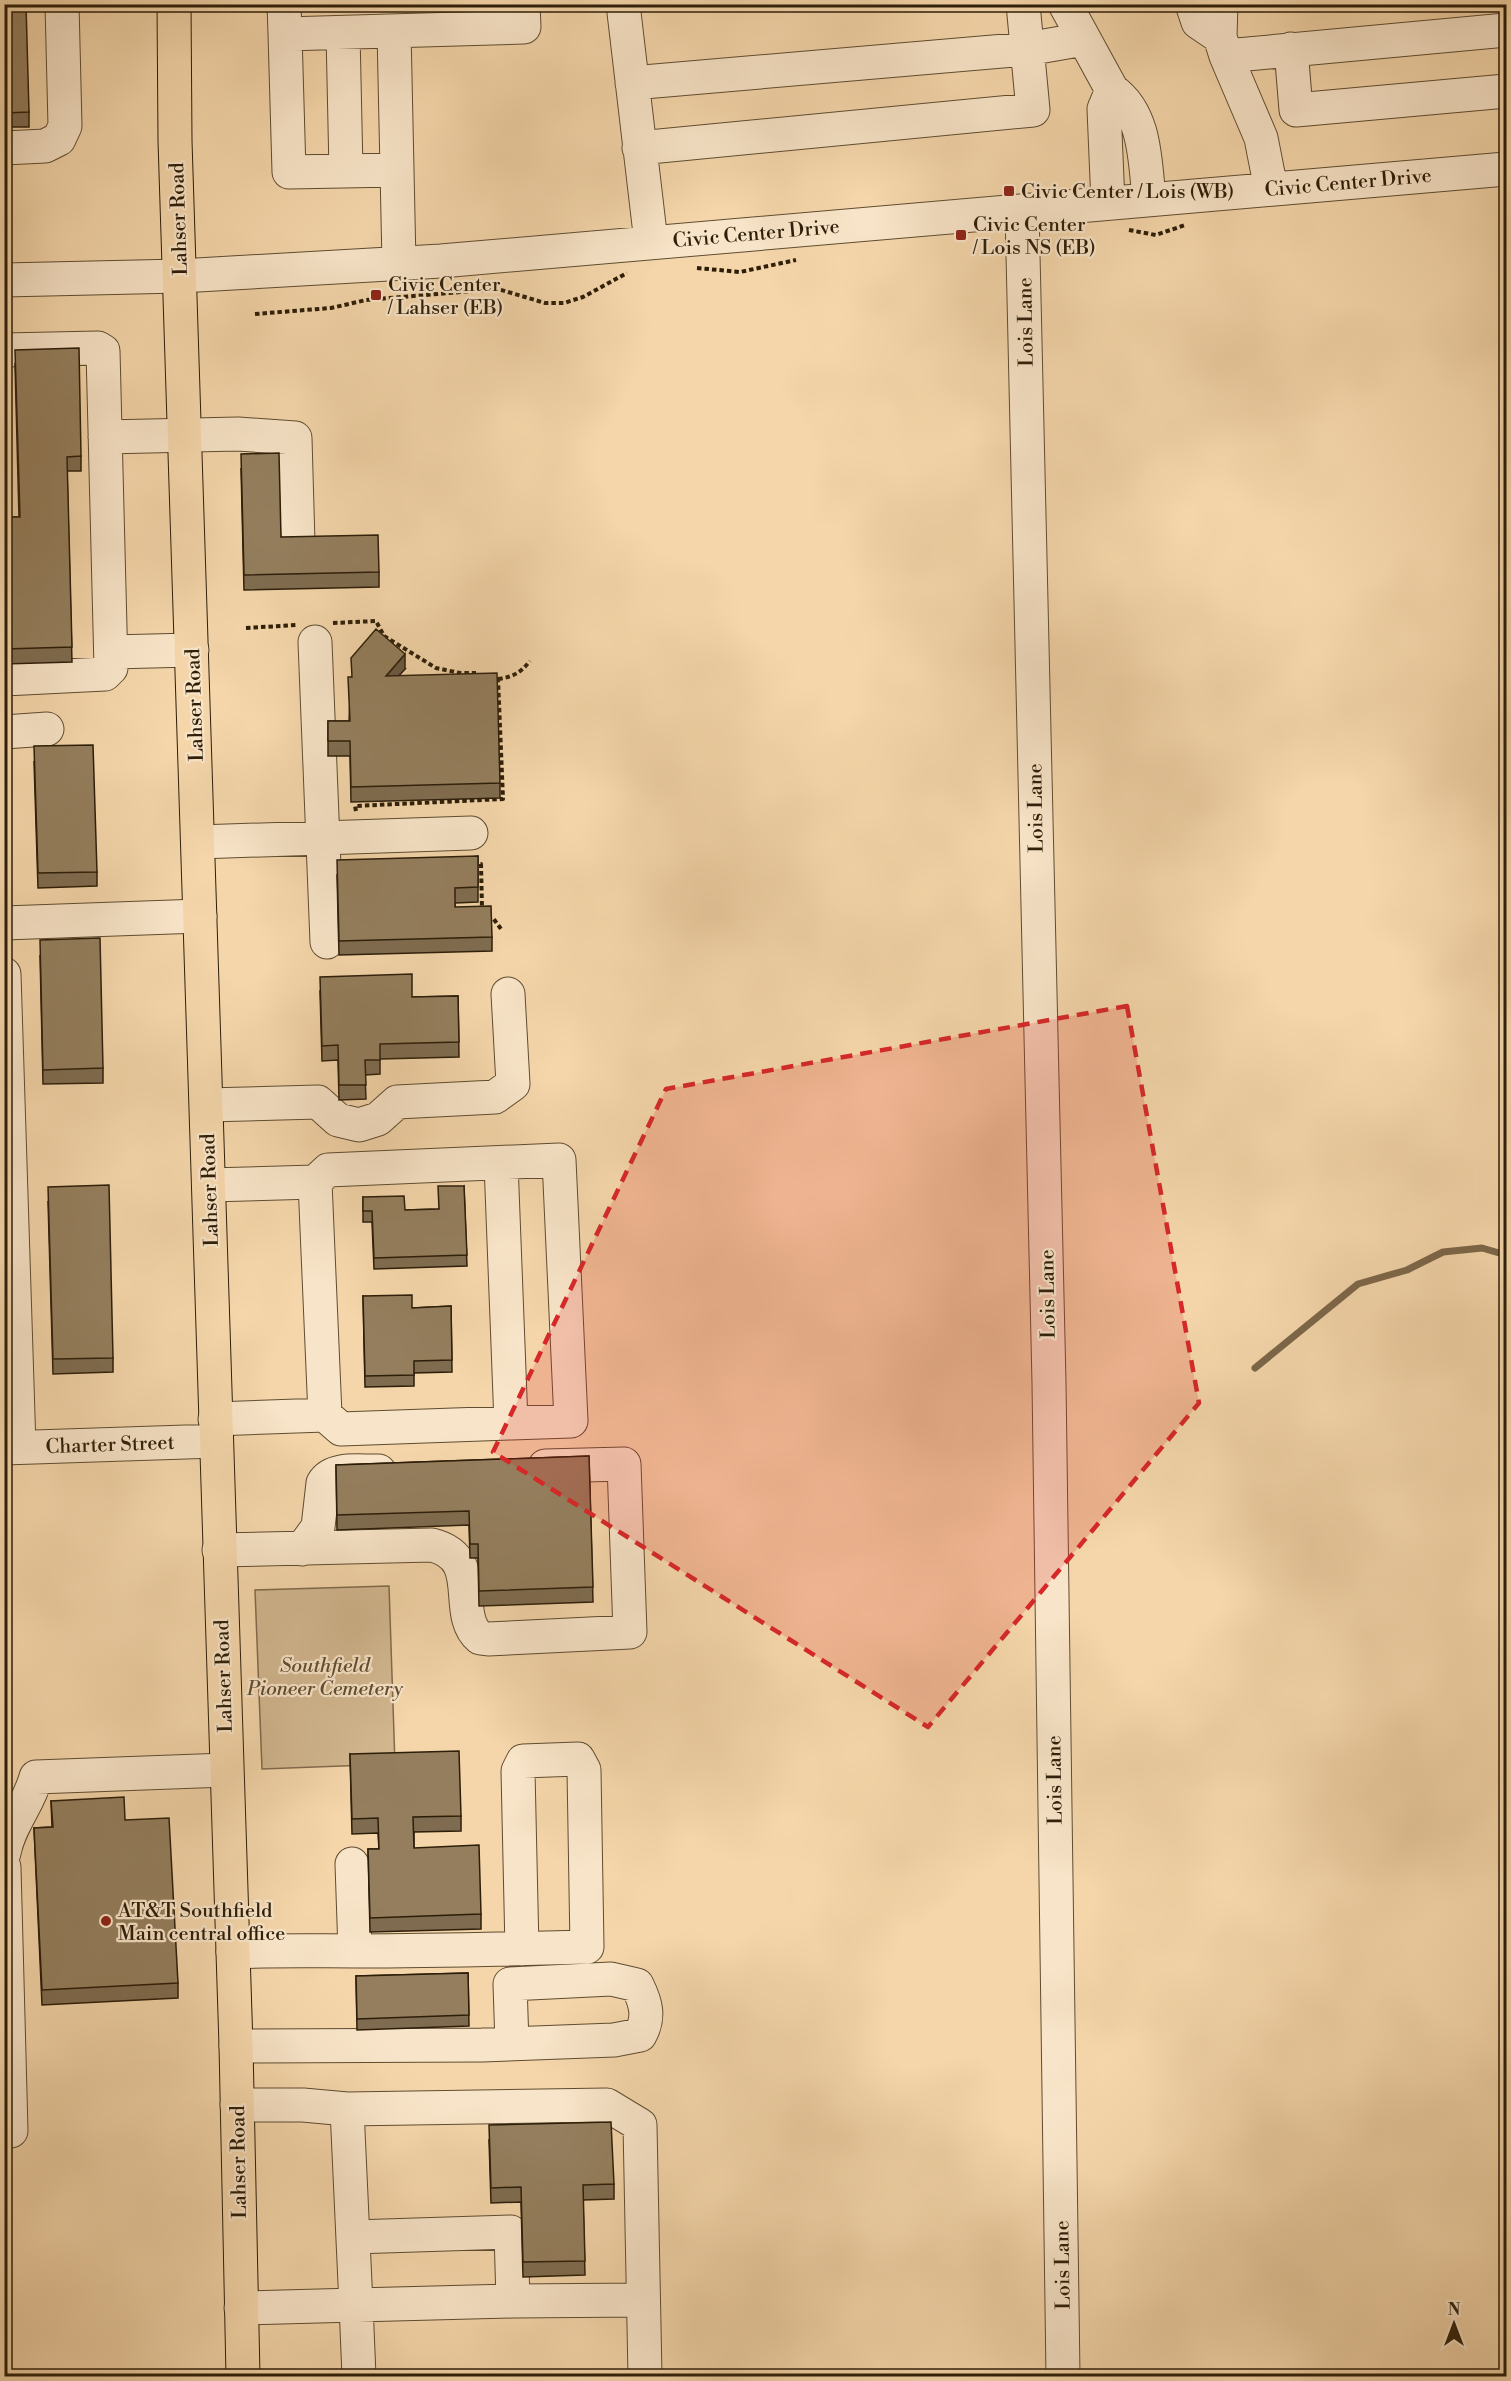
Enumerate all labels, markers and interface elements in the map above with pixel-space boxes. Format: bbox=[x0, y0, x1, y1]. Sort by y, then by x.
street label: Lahser Road bbox=[165, 161, 194, 276]
street label: Civic Center Drive bbox=[1264, 164, 1433, 203]
place label: Civic Center / Lois (WB) bbox=[1021, 180, 1234, 205]
marker: Civic Center / Lois (WB) bbox=[1002, 184, 1016, 198]
place label: Civic Center / Lois NS (EB) bbox=[972, 213, 1096, 261]
street label: Civic Center Drive bbox=[672, 215, 841, 254]
marker: Civic Center / Lois NS (EB) bbox=[954, 228, 968, 242]
place label: Civic Center / Lahser (EB) bbox=[387, 273, 503, 321]
street label: Lois Lane bbox=[1013, 277, 1040, 367]
marker: Civic Center / Lahser (EB) bbox=[369, 288, 383, 302]
street label: Lahser Road bbox=[181, 647, 210, 762]
street label: Lois Lane bbox=[1023, 763, 1050, 853]
street label: Lahser Road bbox=[196, 1132, 225, 1247]
street label: Lois Lane bbox=[1035, 1249, 1062, 1339]
street label: Charter Street bbox=[45, 1431, 175, 1460]
street label: Lahser Road bbox=[210, 1618, 239, 1733]
park label: Southfield Pioneer Cemetery bbox=[246, 1654, 403, 1702]
street label: Lois Lane bbox=[1042, 1735, 1069, 1825]
place label: AT&T Southfield Main central office bbox=[117, 1899, 285, 1947]
marker: AT&T Southfield Main central office bbox=[99, 1914, 113, 1928]
street label: Lahser Road bbox=[226, 2104, 253, 2219]
street label: Lois Lane bbox=[1050, 2220, 1077, 2310]
north arrow bbox=[1424, 2294, 1484, 2354]
text: N bbox=[1448, 2300, 1461, 2320]

